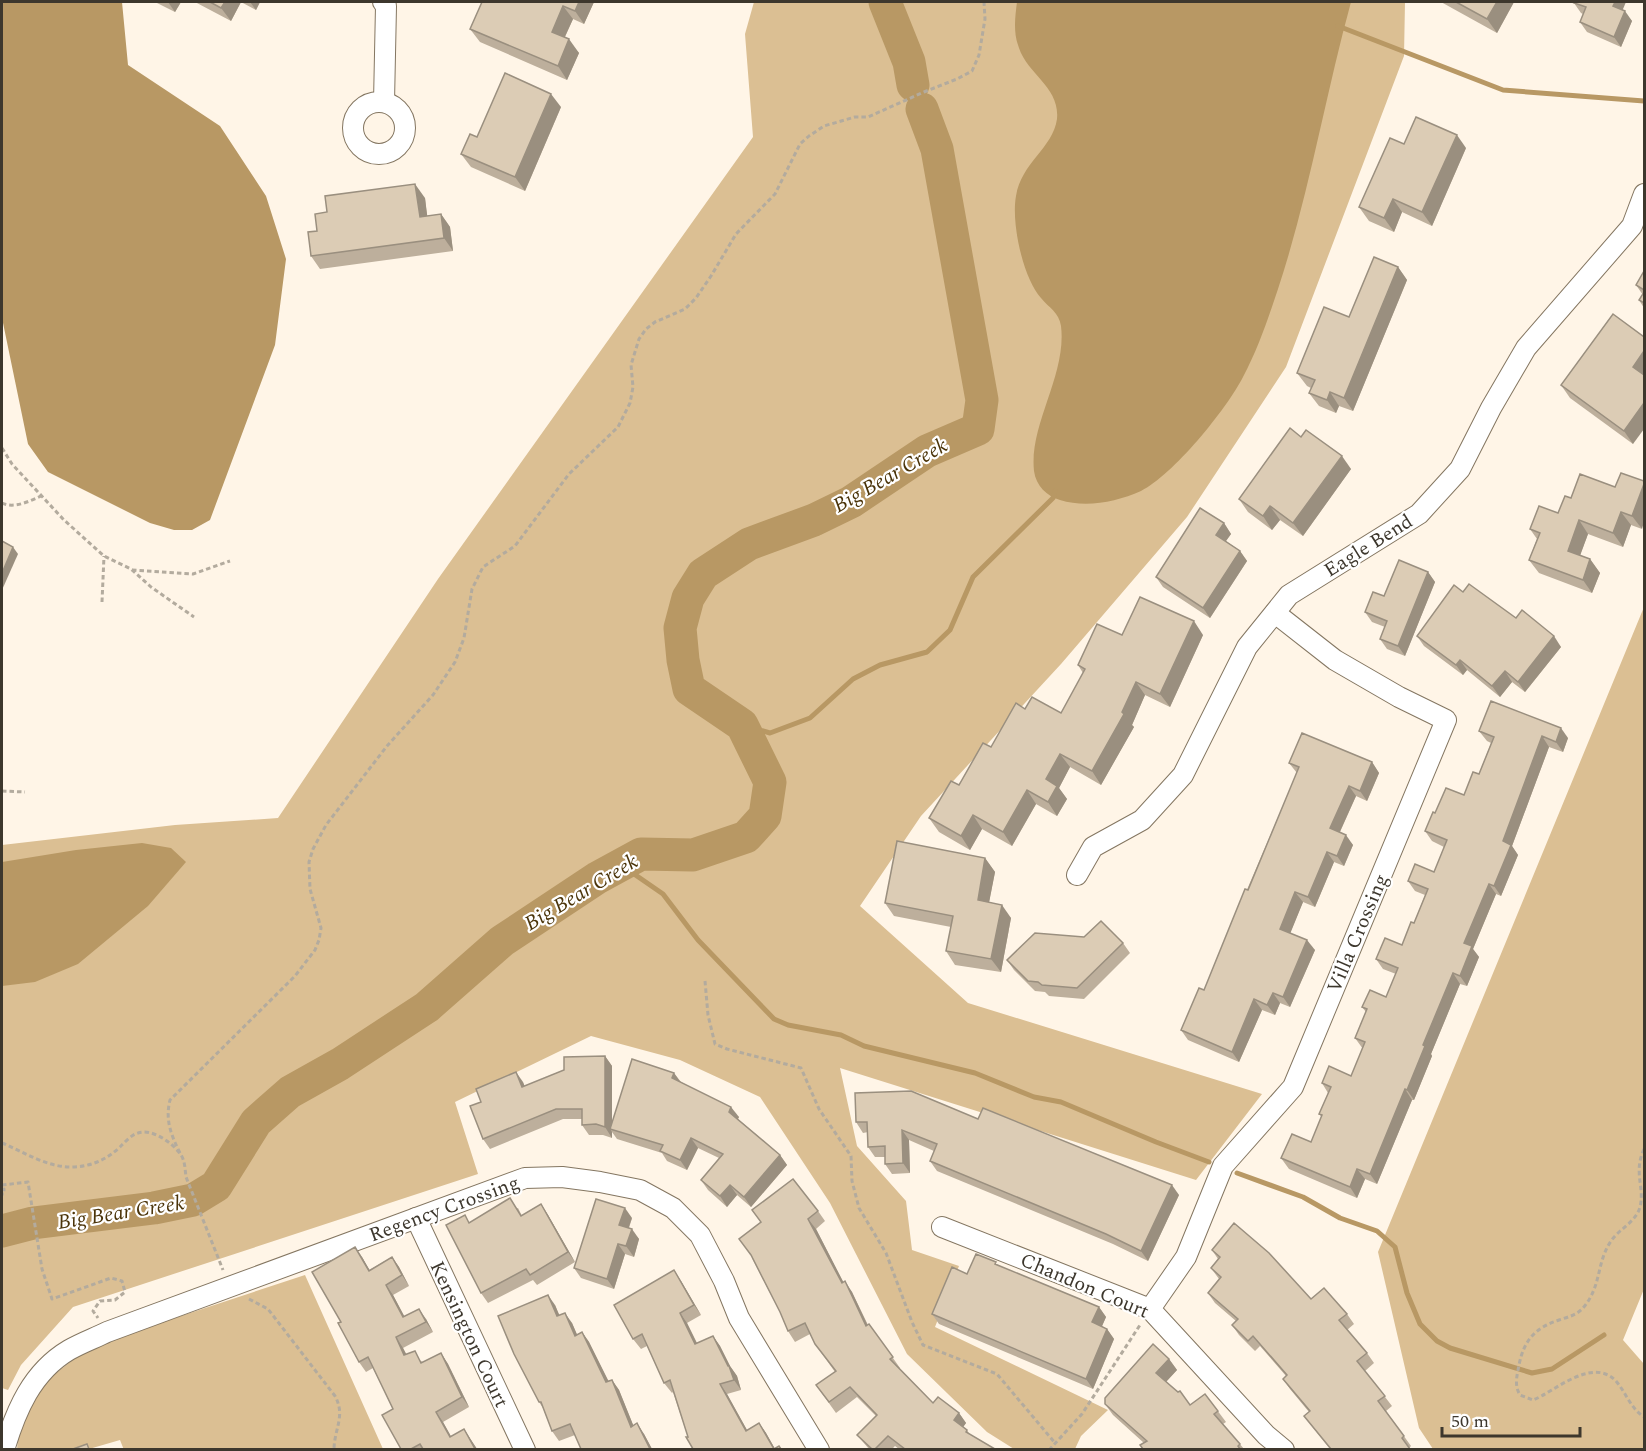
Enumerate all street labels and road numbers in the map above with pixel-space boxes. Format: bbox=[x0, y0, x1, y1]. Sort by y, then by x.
street label: Eagle Bend bbox=[1318, 507, 1419, 585]
street label: Villa Crossing bbox=[1319, 869, 1396, 998]
street label: Regency Crossing bbox=[365, 1168, 524, 1250]
street label: Chandon Court bbox=[1015, 1245, 1154, 1327]
street label: Kensington Court bbox=[422, 1256, 516, 1413]

